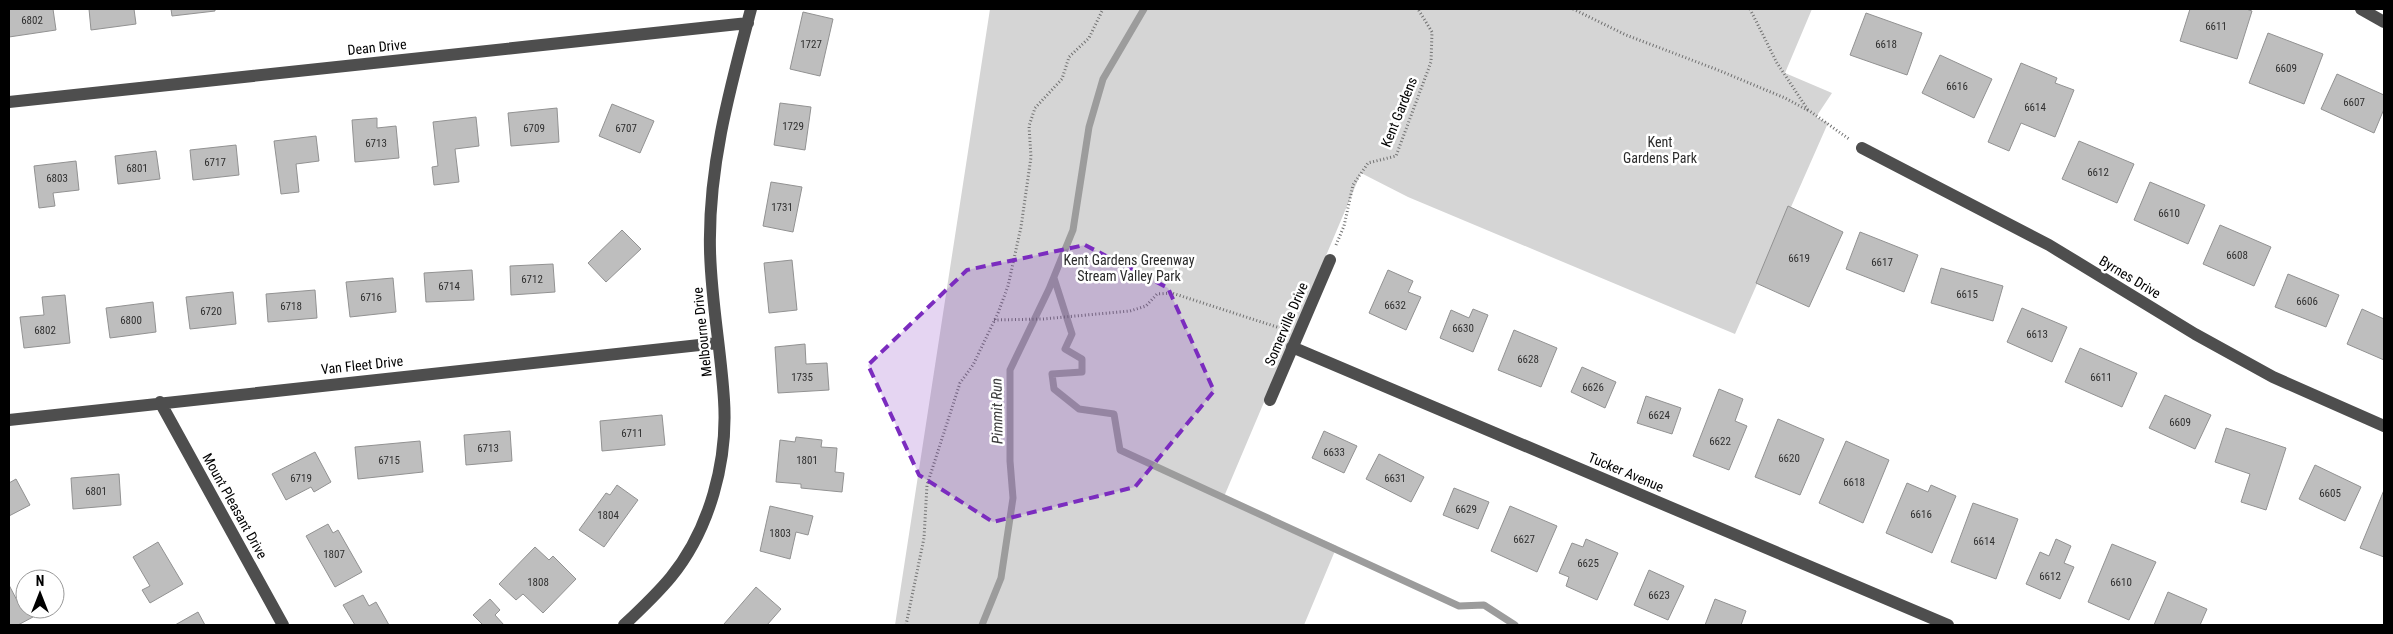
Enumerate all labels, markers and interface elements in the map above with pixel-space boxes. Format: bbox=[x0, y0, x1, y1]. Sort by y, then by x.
house number: 6802 bbox=[21, 14, 43, 27]
house number: 6611 bbox=[2205, 20, 2227, 33]
street label: Dean Drive bbox=[347, 36, 408, 58]
house number: 1727 bbox=[800, 38, 822, 51]
house number: 6618 bbox=[1875, 38, 1897, 51]
house number: 6609 bbox=[2275, 62, 2297, 75]
street label: Kent Gardens bbox=[1378, 75, 1420, 149]
house number: 6616 bbox=[1946, 80, 1968, 93]
house number: 6607 bbox=[2343, 96, 2365, 109]
house number: 6614 bbox=[2024, 101, 2046, 114]
house number: 1729 bbox=[782, 120, 804, 133]
house number: 6709 bbox=[523, 122, 545, 135]
house number: 6707 bbox=[615, 122, 637, 135]
park label: Kent Gardens Park bbox=[1623, 134, 1698, 166]
house number: 6713 bbox=[365, 137, 387, 150]
house number: 6717 bbox=[204, 156, 226, 169]
house number: 6801 bbox=[126, 162, 148, 175]
house number: 6612 bbox=[2087, 166, 2109, 179]
house number: 6803 bbox=[46, 172, 68, 185]
house number: 1731 bbox=[771, 201, 793, 214]
house number: 6610 bbox=[2158, 207, 2180, 220]
house number: 6608 bbox=[2226, 249, 2248, 262]
park label: Kent Gardens Greenway Stream Valley Park bbox=[1063, 252, 1195, 284]
house number: 6619 bbox=[1788, 252, 1810, 265]
street label: Byrnes Drive bbox=[2096, 252, 2164, 302]
house number: 6617 bbox=[1871, 256, 1893, 269]
house number: 6712 bbox=[521, 273, 543, 286]
street label: Somerville Drive bbox=[1261, 279, 1311, 368]
house number: 6714 bbox=[438, 280, 460, 293]
street label: Melbourne Drive bbox=[689, 286, 715, 377]
house number: 6615 bbox=[1956, 288, 1978, 301]
house number: 6716 bbox=[360, 291, 382, 304]
house number: 6606 bbox=[2296, 295, 2318, 308]
house number: 6632 bbox=[1384, 299, 1406, 312]
house number: 6718 bbox=[280, 300, 302, 313]
house number: 6720 bbox=[200, 305, 222, 318]
house number: 6800 bbox=[120, 314, 142, 327]
house number: 6630 bbox=[1452, 322, 1474, 335]
house number: 6802 bbox=[34, 324, 56, 337]
house number: 6613 bbox=[2026, 328, 2048, 341]
street label: Van Fleet Drive bbox=[320, 353, 404, 377]
house number: 6628 bbox=[1517, 353, 1539, 366]
house number: 1735 bbox=[791, 371, 813, 384]
house number: 6611 bbox=[2090, 371, 2112, 384]
water label: Pimmit Run bbox=[987, 378, 1007, 444]
house number: 6626 bbox=[1582, 381, 1604, 394]
house number: 6624 bbox=[1648, 409, 1670, 422]
house number: 6609 bbox=[2169, 416, 2191, 429]
house number: 6711 bbox=[621, 427, 643, 440]
house number: 6622 bbox=[1709, 435, 1731, 448]
house number: 6713 bbox=[477, 442, 499, 455]
house number: 6633 bbox=[1323, 446, 1345, 459]
street label: Tucker Avenue bbox=[1586, 449, 1667, 495]
street label: Mount Pleasant Drive bbox=[199, 451, 271, 562]
house number: 6620 bbox=[1778, 452, 1800, 465]
house number: 6715 bbox=[378, 454, 400, 467]
house number: 1801 bbox=[796, 454, 818, 467]
house number: 6719 bbox=[290, 472, 312, 485]
house number: 6631 bbox=[1384, 472, 1406, 485]
house number: 6618 bbox=[1843, 476, 1865, 489]
house number: 6801 bbox=[85, 485, 107, 498]
house number: 6605 bbox=[2319, 487, 2341, 500]
house number: 6629 bbox=[1455, 503, 1477, 516]
house number: 6616 bbox=[1910, 508, 1932, 521]
house number: 1804 bbox=[597, 509, 619, 522]
house number: 1803 bbox=[769, 527, 791, 540]
house number: 6627 bbox=[1513, 533, 1535, 546]
house number: 6614 bbox=[1973, 535, 1995, 548]
house number: 1807 bbox=[323, 548, 345, 561]
house number: 6625 bbox=[1577, 557, 1599, 570]
north arrow bbox=[15, 569, 65, 619]
house number: 6612 bbox=[2039, 570, 2061, 583]
text: N bbox=[36, 573, 44, 589]
house number: 1808 bbox=[527, 576, 549, 589]
house number: 6610 bbox=[2110, 576, 2132, 589]
house number: 6623 bbox=[1648, 589, 1670, 602]

